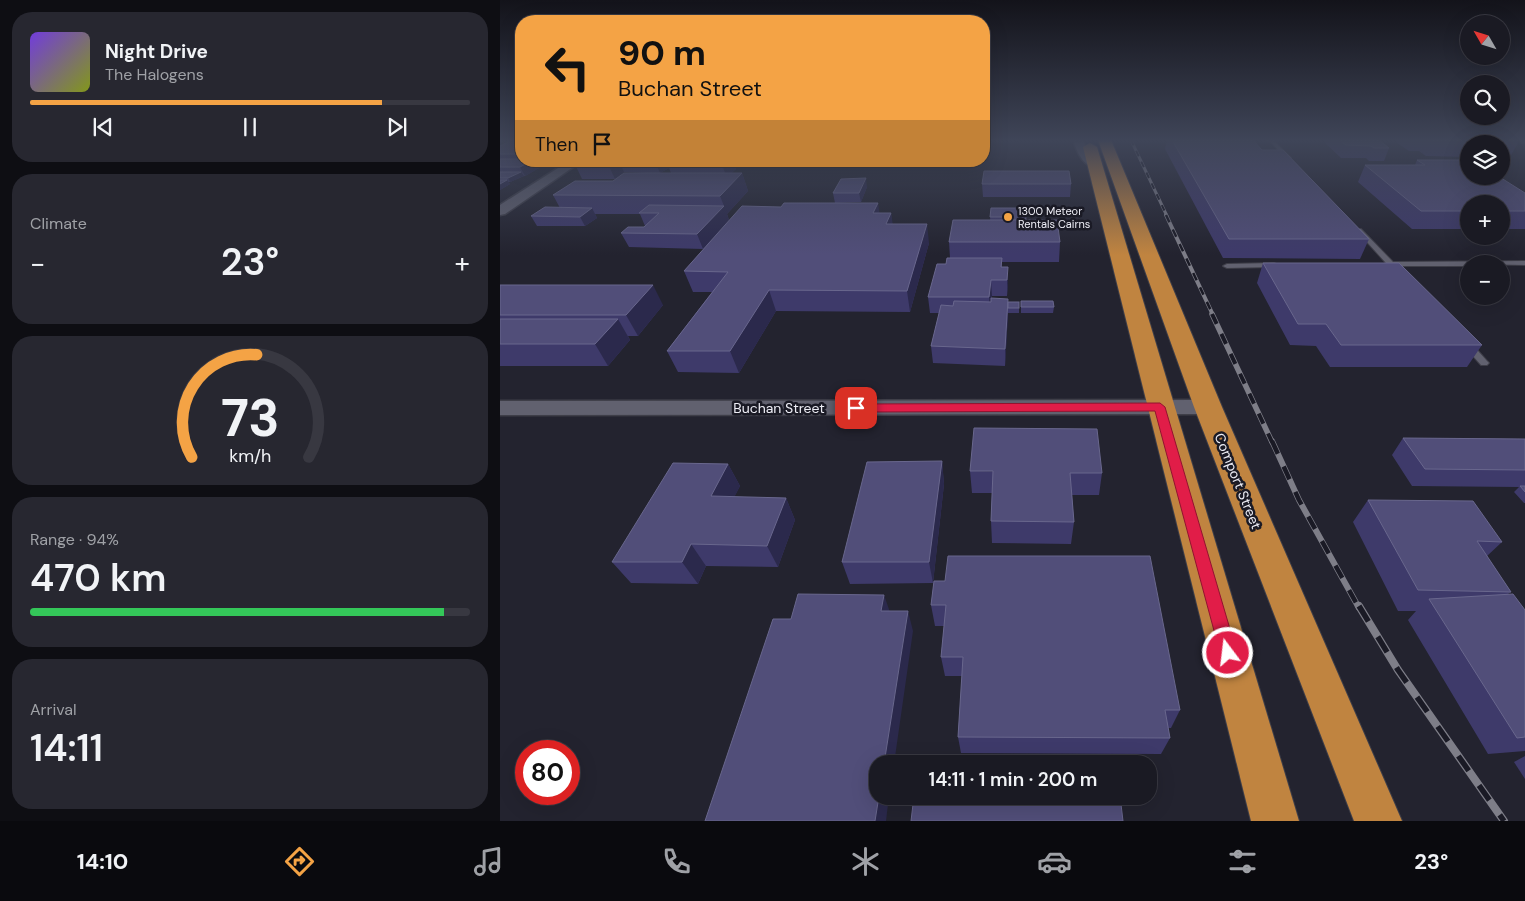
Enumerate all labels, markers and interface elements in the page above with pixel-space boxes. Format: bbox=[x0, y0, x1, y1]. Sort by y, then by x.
north arrow bbox=[1460, 15, 1510, 65]
map controls bbox=[1460, 15, 1510, 305]
text: 90 m bbox=[618, 30, 706, 76]
icon: left bbox=[535, 35, 600, 100]
text: Night Drive bbox=[105, 39, 208, 64]
text: The Halogens bbox=[105, 64, 204, 85]
text: Buchan Street bbox=[618, 74, 762, 103]
button: search bbox=[1460, 75, 1510, 125]
icon: previous bbox=[89, 113, 117, 141]
icon: pause bbox=[236, 113, 264, 141]
icon: next bbox=[383, 113, 411, 141]
icon: arrive bbox=[588, 130, 616, 158]
text: Then bbox=[535, 132, 578, 157]
button: layers bbox=[1460, 135, 1510, 185]
button: + bbox=[1460, 195, 1510, 245]
place label: 1300 Meteor Rentals Cairns bbox=[1018, 204, 1090, 231]
marker: 1300 Meteor Rentals Cairns bbox=[1002, 211, 1014, 223]
text: Climate bbox=[30, 213, 87, 234]
text: 23° bbox=[221, 237, 279, 287]
text: − bbox=[30, 245, 45, 282]
text: + bbox=[455, 245, 470, 282]
button: − bbox=[1460, 255, 1510, 305]
text: 73 bbox=[221, 384, 279, 452]
pin bbox=[835, 387, 877, 429]
icon: arrive bbox=[842, 394, 870, 422]
street label: Buchan Street bbox=[733, 399, 825, 417]
street label: Comport Street bbox=[1211, 430, 1265, 532]
text: km/h bbox=[229, 444, 271, 468]
text: Range · 94% bbox=[30, 529, 119, 550]
text: 470 km bbox=[30, 553, 166, 603]
position arrow bbox=[1201, 626, 1253, 678]
text: Arrival bbox=[30, 699, 77, 720]
text: 14:11 bbox=[30, 723, 103, 773]
speed limit sign: 80 bbox=[515, 740, 580, 805]
text: 14:11 · 1 min · 200 m bbox=[929, 767, 1097, 792]
icon: directions bbox=[282, 844, 317, 879]
icon: music bbox=[471, 844, 506, 879]
icon: phone bbox=[659, 844, 694, 879]
icon: climate bbox=[848, 844, 883, 879]
icon: car bbox=[1037, 844, 1072, 879]
icon: filters bbox=[1225, 844, 1260, 879]
text: 14:10 bbox=[77, 847, 128, 876]
text: 23° bbox=[1414, 847, 1448, 876]

